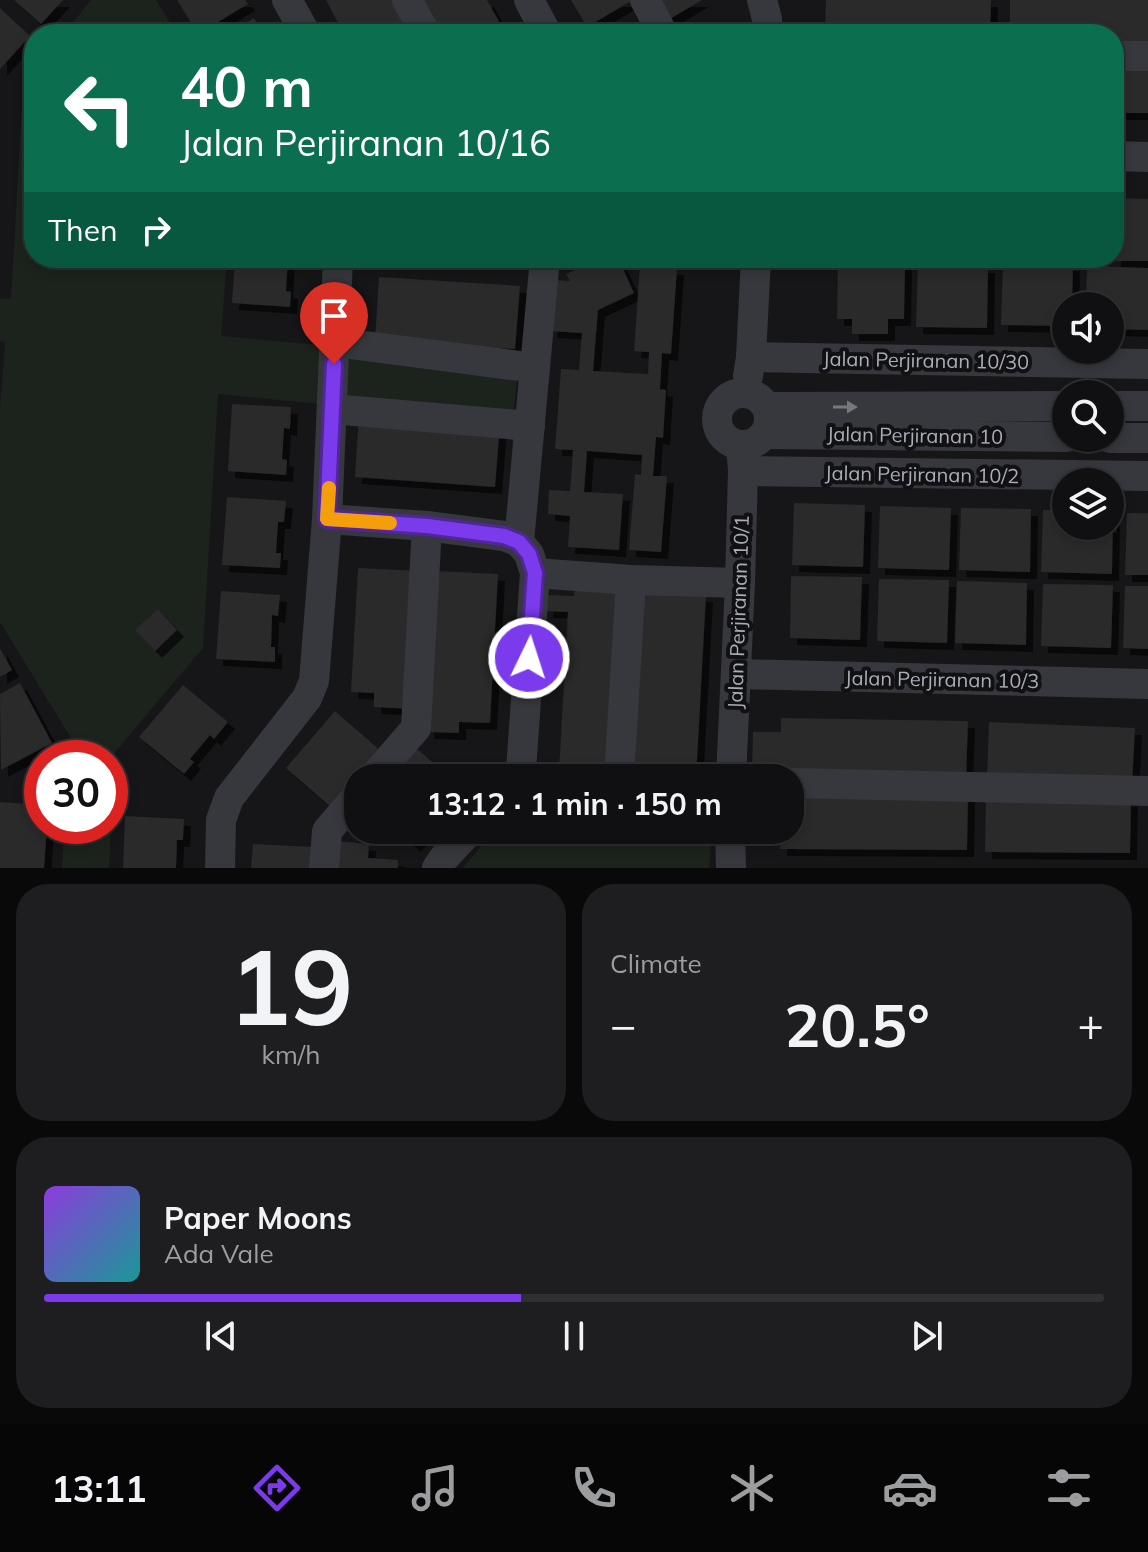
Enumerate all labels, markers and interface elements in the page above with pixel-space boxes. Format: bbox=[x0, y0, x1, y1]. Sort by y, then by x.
text: 40 m bbox=[180, 51, 313, 121]
icon: left bbox=[48, 56, 152, 160]
text: Jalan Perjiranan 10/16 bbox=[180, 120, 551, 165]
icon: right bbox=[134, 208, 178, 252]
text: Then bbox=[48, 211, 118, 249]
pin bbox=[300, 282, 368, 364]
map controls bbox=[1052, 292, 1124, 540]
button: sound bbox=[1052, 292, 1124, 364]
icon: arrive bbox=[312, 294, 356, 338]
street label: Jalan Perjiranan 10/30 bbox=[823, 346, 1029, 374]
button: search bbox=[1052, 380, 1124, 452]
one-way arrow bbox=[833, 401, 858, 413]
street label: Jalan Perjiranan 10 bbox=[827, 421, 1003, 449]
street label: Jalan Perjiranan 10/2 bbox=[825, 460, 1019, 488]
button: layers bbox=[1052, 468, 1124, 540]
street label: Jalan Perjiranan 10/1 bbox=[722, 515, 754, 709]
position arrow bbox=[487, 616, 571, 700]
street label: Jalan Perjiranan 10/3 bbox=[845, 665, 1039, 693]
speed limit sign: 30 bbox=[24, 740, 128, 844]
text: 13:12 · 1 min · 150 m bbox=[426, 785, 722, 823]
text: 19 bbox=[229, 920, 353, 1051]
text: Climate bbox=[610, 947, 702, 980]
text: 20.5° bbox=[784, 987, 930, 1062]
text: − bbox=[610, 997, 636, 1052]
text: + bbox=[1078, 997, 1104, 1052]
text: km/h bbox=[262, 1038, 320, 1071]
text: Paper Moons bbox=[164, 1199, 352, 1237]
text: Ada Vale bbox=[164, 1237, 274, 1270]
icon: previous bbox=[199, 1314, 243, 1358]
icon: pause bbox=[552, 1314, 596, 1358]
icon: next bbox=[905, 1314, 949, 1358]
icon: directions bbox=[249, 1460, 305, 1516]
icon: music bbox=[407, 1460, 463, 1516]
icon: phone bbox=[566, 1460, 622, 1516]
icon: climate bbox=[724, 1460, 780, 1516]
icon: car bbox=[882, 1460, 938, 1516]
icon: filters bbox=[1041, 1460, 1097, 1516]
text: 13:11 bbox=[51, 1466, 147, 1511]

